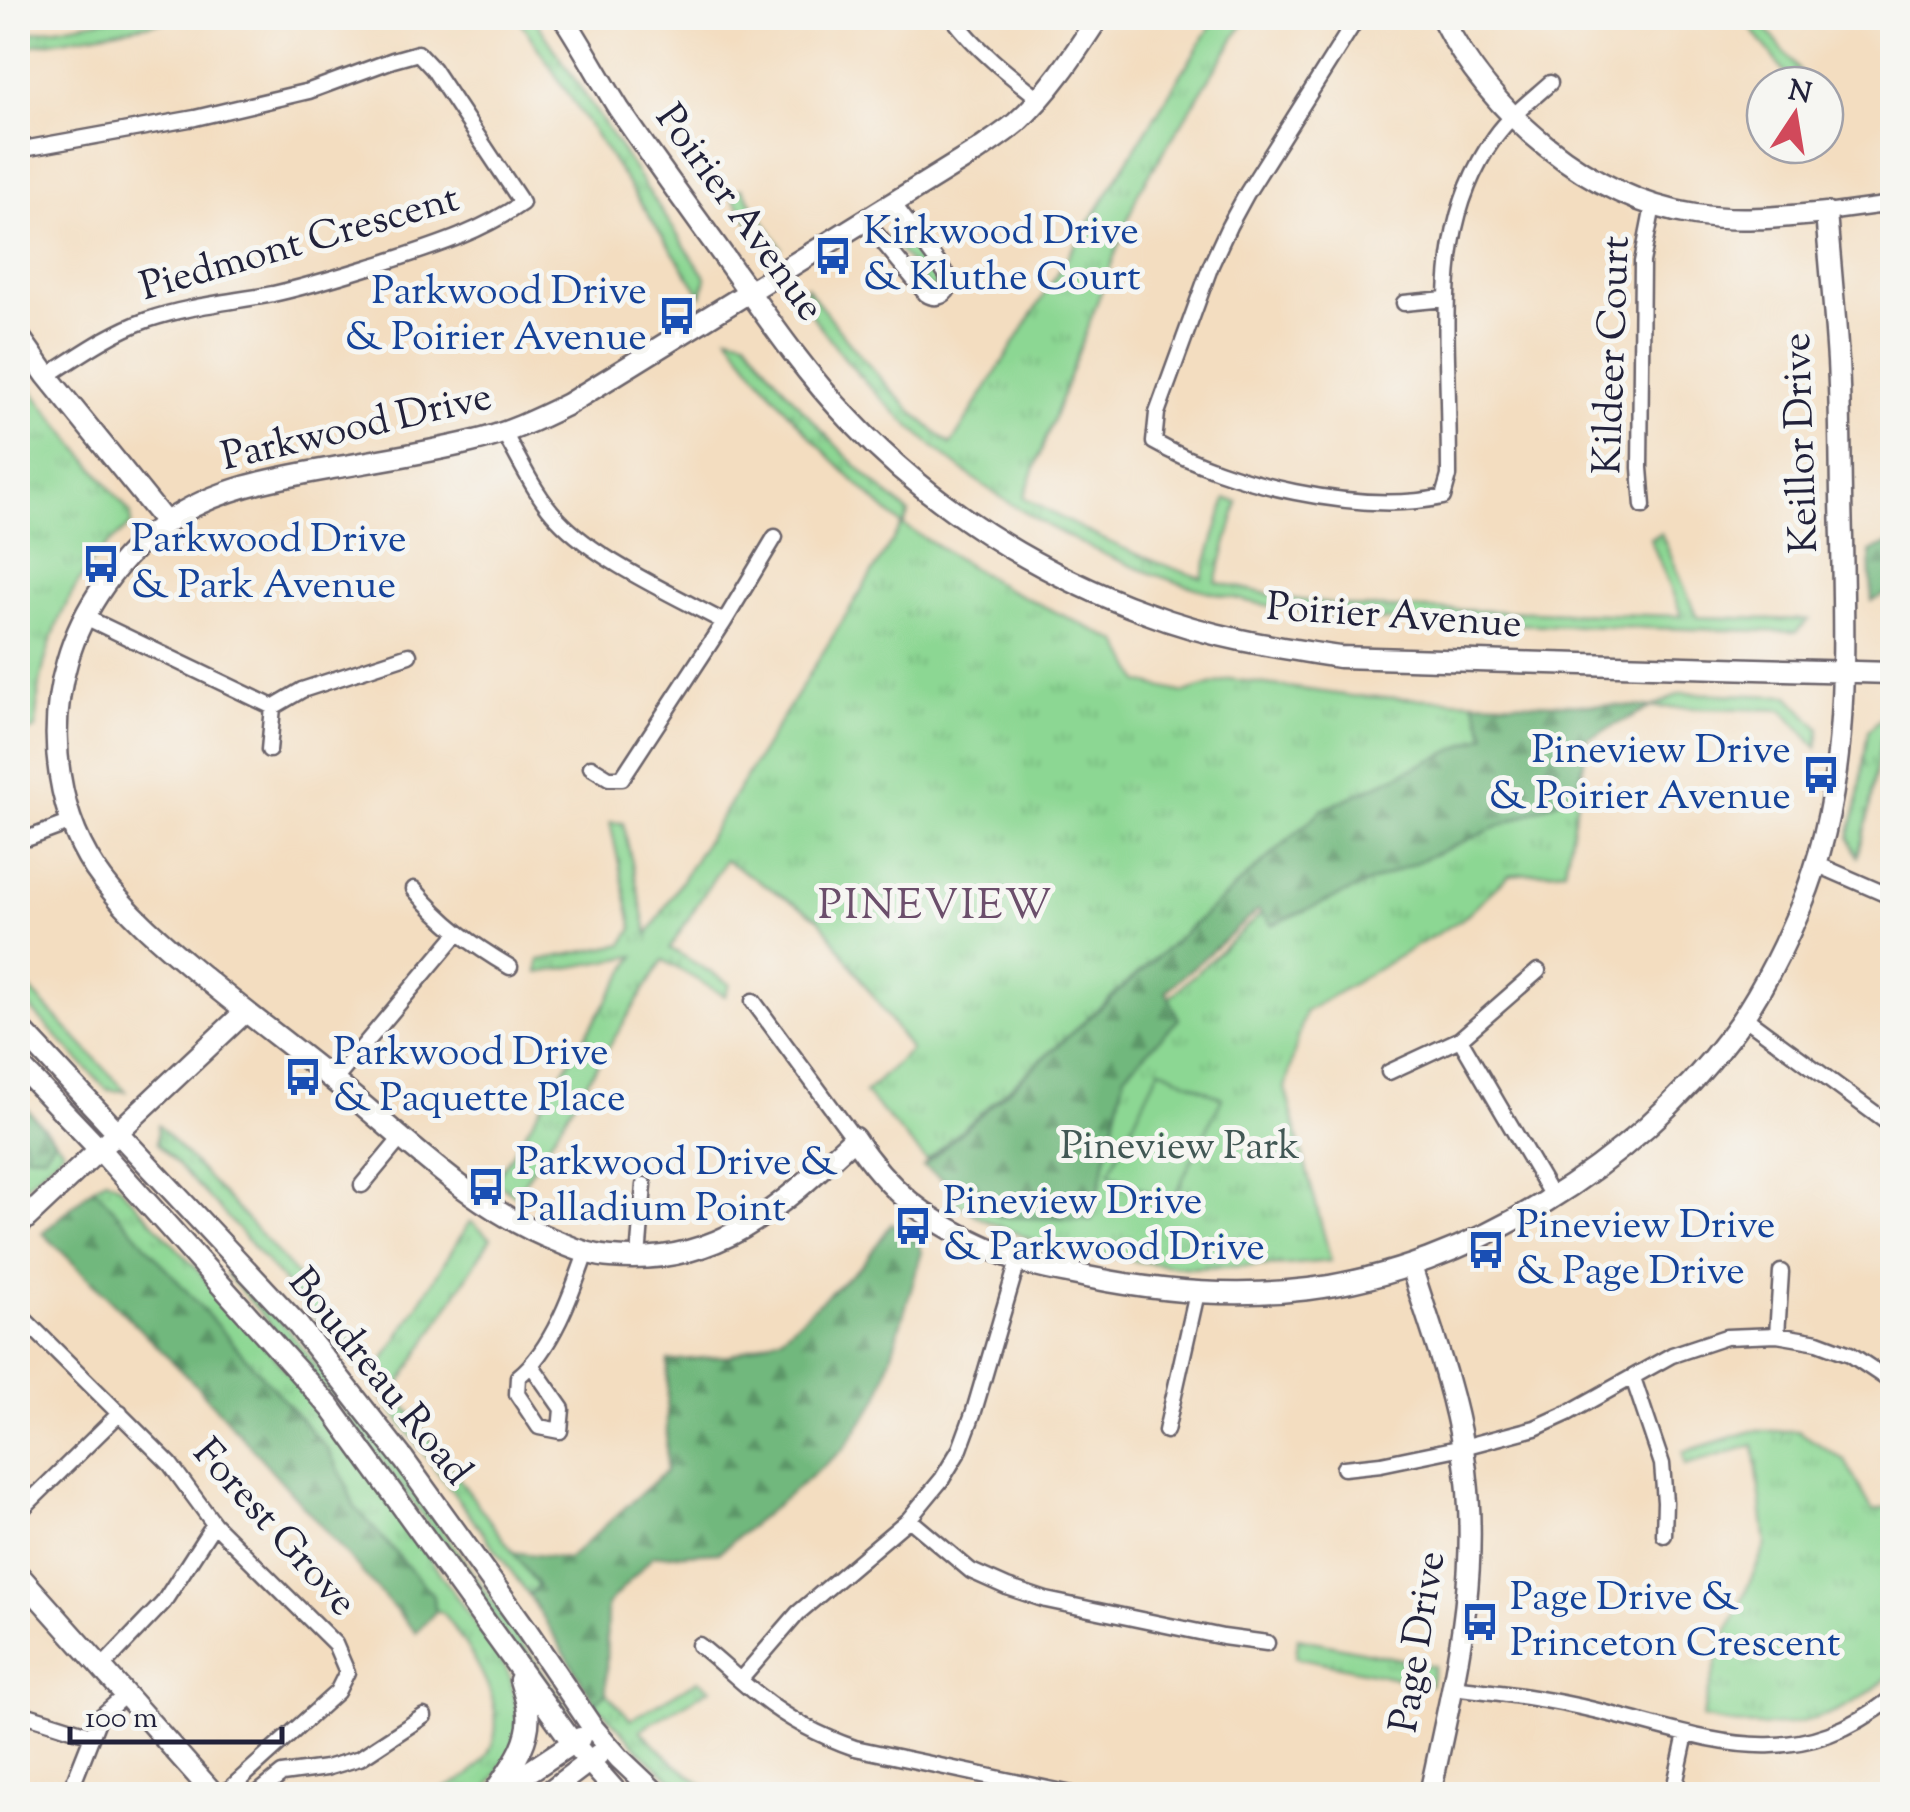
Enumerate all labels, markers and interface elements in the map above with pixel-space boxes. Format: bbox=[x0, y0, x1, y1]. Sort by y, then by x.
north arrow bbox=[1745, 65, 1845, 165]
text: N bbox=[1784, 72, 1815, 115]
street label: Poirier Avenue bbox=[640, 94, 836, 334]
street label: Piedmont Crescent bbox=[134, 172, 466, 318]
place label: Kirkwood Drive & Kluthe Court bbox=[863, 205, 1141, 308]
street label: Kildeer Court bbox=[1581, 234, 1647, 475]
bus stop icon: Kirkwood Drive & Kluthe Court bbox=[812, 235, 854, 277]
place label: Parkwood Drive & Poirier Avenue bbox=[345, 265, 647, 368]
bus stop icon: Parkwood Drive & Poirier Avenue bbox=[656, 295, 698, 337]
street label: Keillor Drive bbox=[1771, 332, 1835, 554]
street label: Parkwood Drive bbox=[216, 370, 498, 488]
place label: Parkwood Drive & Park Avenue bbox=[131, 513, 407, 616]
bus stop icon: Parkwood Drive & Park Avenue bbox=[80, 543, 122, 585]
street label: Poirier Avenue bbox=[1264, 581, 1524, 655]
place label: Pineview Drive & Poirier Avenue bbox=[1489, 724, 1791, 827]
bus stop icon: Pineview Drive & Poirier Avenue bbox=[1800, 754, 1842, 796]
district label: PINEVIEW bbox=[818, 878, 1054, 938]
place label: Parkwood Drive & Paquette Place bbox=[333, 1026, 626, 1129]
bus stop icon: Parkwood Drive & Paquette Place bbox=[282, 1056, 324, 1098]
park label: Pineview Park bbox=[1060, 1120, 1300, 1177]
place label: Parkwood Drive & Palladium Point bbox=[516, 1136, 838, 1239]
bus stop icon: Parkwood Drive & Palladium Point bbox=[465, 1166, 507, 1208]
place label: Pineview Drive & Parkwood Drive bbox=[943, 1175, 1265, 1278]
place label: Pineview Drive & Page Drive bbox=[1516, 1199, 1775, 1302]
bus stop icon: Pineview Drive & Parkwood Drive bbox=[892, 1205, 934, 1247]
bus stop icon: Pineview Drive & Page Drive bbox=[1465, 1229, 1507, 1271]
street label: Boudreau Road bbox=[272, 1257, 484, 1499]
street label: Forest Grove bbox=[178, 1427, 368, 1631]
street label: Page Drive bbox=[1378, 1547, 1462, 1737]
place label: Page Drive & Princeton Crescent bbox=[1510, 1571, 1841, 1674]
bus stop icon: Page Drive & Princeton Crescent bbox=[1459, 1601, 1501, 1643]
scale bar bbox=[70, 1682, 282, 1744]
text: 100 m bbox=[85, 1698, 158, 1741]

